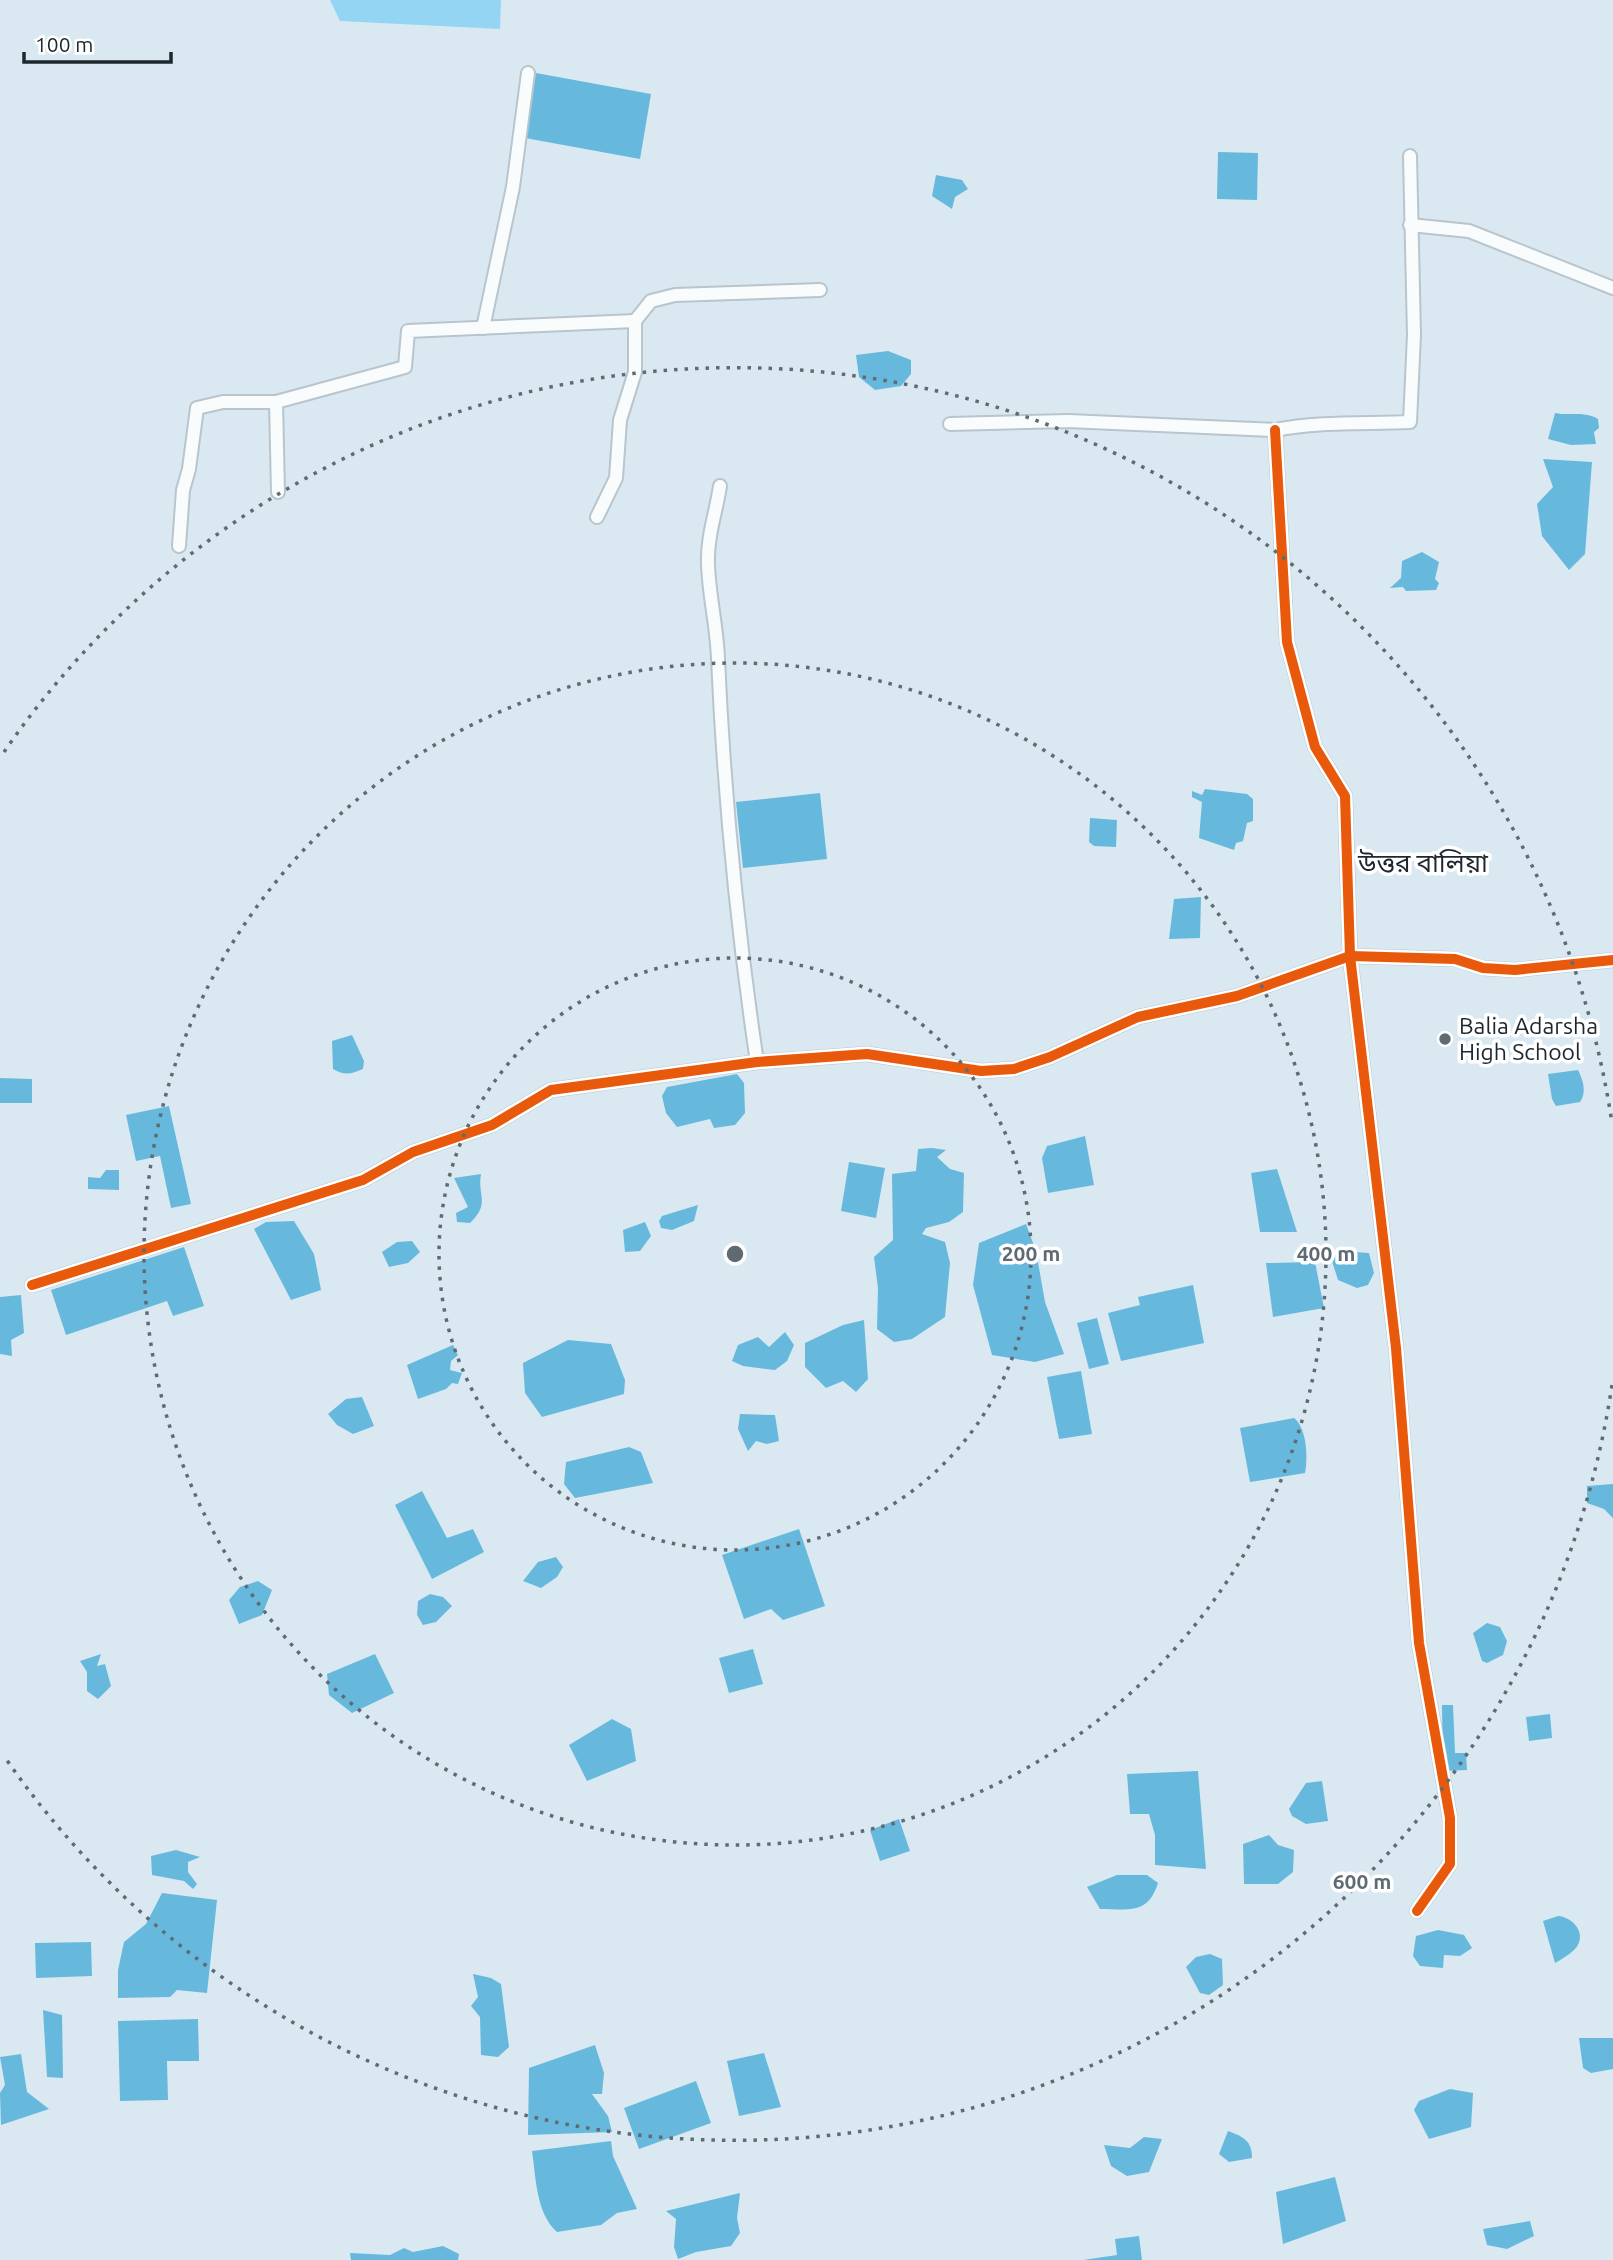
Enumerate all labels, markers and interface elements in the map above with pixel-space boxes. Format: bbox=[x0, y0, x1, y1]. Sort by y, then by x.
scale bar bbox=[24, 21, 172, 65]
text: 100 m bbox=[35, 32, 93, 56]
district label: উত্তর বালিয়া bbox=[1357, 848, 1489, 877]
place label: Balia Adarsha High School bbox=[1459, 1013, 1598, 1064]
marker: Balia Adarsha High School bbox=[1437, 1031, 1453, 1047]
text: 200 m bbox=[1002, 1241, 1060, 1265]
text: 400 m bbox=[1297, 1241, 1355, 1265]
centre of rings bbox=[723, 1242, 747, 1266]
text: 600 m bbox=[1333, 1869, 1391, 1893]

